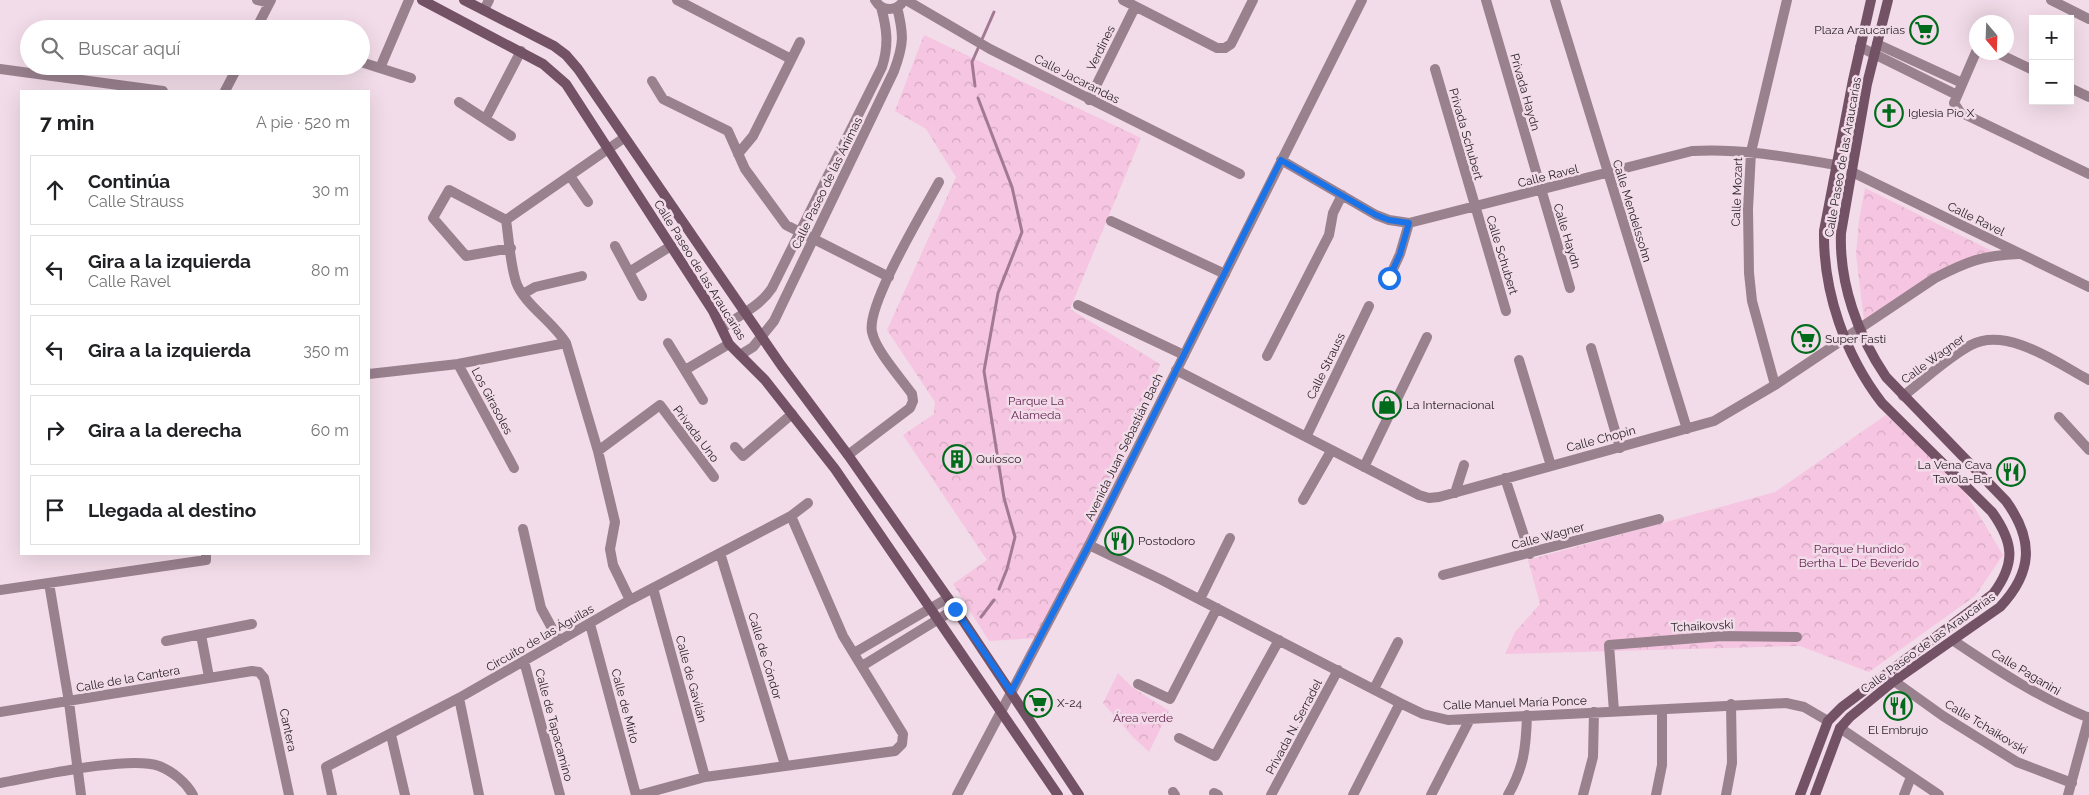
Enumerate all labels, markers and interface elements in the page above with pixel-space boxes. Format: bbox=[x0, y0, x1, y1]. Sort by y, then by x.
supermarket icon: Plaza Araucarias bbox=[1909, 15, 1939, 45]
north arrow bbox=[1969, 15, 2014, 60]
map controls bbox=[2029, 15, 2074, 105]
button: + bbox=[2029, 15, 2074, 60]
search box bbox=[20, 20, 370, 75]
street label: Verdines bbox=[1084, 23, 1118, 73]
place label: Plaza Araucarias bbox=[1814, 23, 1905, 37]
icon: search bbox=[38, 34, 66, 62]
text: Buscar aquí bbox=[78, 37, 180, 59]
street label: Calle Jacarandas bbox=[1032, 51, 1122, 107]
street label: Privada Haydn bbox=[1507, 52, 1543, 132]
button: − bbox=[2029, 60, 2074, 105]
street label: Calle Paseo de las Araucarias bbox=[1822, 76, 1864, 238]
street label: Privada Schubert bbox=[1446, 86, 1486, 182]
church icon: Iglesia Pío X bbox=[1874, 98, 1904, 128]
place label: Iglesia Pío X bbox=[1908, 106, 1975, 120]
text: 7 min bbox=[40, 110, 94, 135]
text: A pie · 520 m bbox=[256, 113, 350, 132]
street label: Calle Paseo de las Ánimas bbox=[789, 114, 865, 251]
street label: Calle Mozart bbox=[1729, 157, 1745, 227]
street label: Calle Mendelssohn bbox=[1610, 158, 1654, 264]
street label: Calle Ravel bbox=[1516, 162, 1580, 190]
text: Continúa bbox=[88, 170, 170, 192]
icon: ahead bbox=[41, 176, 69, 204]
text: 30 m bbox=[312, 181, 349, 200]
text: Calle Strauss bbox=[88, 192, 184, 211]
street label: Calle Paseo de las Araucarias bbox=[651, 197, 749, 343]
street label: Calle Ravel bbox=[1945, 199, 2008, 239]
street label: Calle Haydn bbox=[1550, 202, 1584, 270]
street label: Calle Schubert bbox=[1483, 214, 1521, 296]
text: Gira a la izquierda bbox=[88, 250, 251, 272]
icon: left bbox=[41, 256, 69, 284]
text: 80 m bbox=[311, 261, 349, 280]
route start bbox=[1378, 267, 1401, 290]
text: Calle Ravel bbox=[88, 272, 171, 291]
supermarket icon: Super Fasti bbox=[1791, 324, 1821, 354]
street label: Calle Strauss bbox=[1304, 330, 1348, 401]
street label: Calle Wagner bbox=[1898, 331, 1968, 387]
place label: Super Fasti bbox=[1825, 332, 1886, 346]
icon: left bbox=[41, 336, 69, 364]
text: Gira a la izquierda bbox=[88, 339, 251, 361]
text: 350 m bbox=[303, 341, 349, 360]
street label: Los Girasoles bbox=[468, 365, 516, 437]
street label: Avenida Juan Sebastián Bach bbox=[1082, 371, 1166, 523]
shop icon: La Internacional bbox=[1372, 390, 1402, 420]
park label: Parque La Alameda bbox=[1008, 394, 1064, 422]
place label: La Internacional bbox=[1406, 398, 1495, 412]
street label: Privada Uno bbox=[670, 403, 722, 465]
icon: right bbox=[41, 416, 69, 444]
text: Gira a la derecha bbox=[88, 419, 242, 441]
text: 60 m bbox=[311, 421, 349, 440]
street label: Calle Chopin bbox=[1565, 423, 1637, 455]
building icon: Quiosco bbox=[942, 444, 972, 474]
place label: Quiosco bbox=[976, 452, 1021, 466]
restaurant icon: La Vena Cava Tavola-Bar bbox=[1996, 457, 2026, 487]
place label: La Vena Cava Tavola-Bar bbox=[1917, 458, 1993, 486]
icon: arrive bbox=[41, 496, 69, 524]
text: Llegada al destino bbox=[88, 499, 256, 521]
street label: Calle Wagner bbox=[1510, 519, 1587, 552]
restaurant icon: Postodoro bbox=[1104, 526, 1134, 556]
place label: Postodoro bbox=[1138, 534, 1195, 548]
park label: Parque Hundido Bertha L. De Beverido bbox=[1799, 542, 1919, 570]
street label: Calle Paseo de las Araucarias bbox=[1858, 589, 1998, 696]
route end bbox=[944, 598, 967, 621]
street label: Circuito de las Águilas bbox=[484, 601, 596, 675]
street label: Calle de Cóndor bbox=[745, 611, 785, 702]
street label: Tchaikovski bbox=[1670, 617, 1734, 635]
street label: Calle de Gavilán bbox=[673, 634, 709, 724]
street label: Calle Paganini bbox=[1989, 646, 2063, 698]
street label: Calle de la Cantera bbox=[75, 663, 181, 695]
street label: Calle de Tapacamino bbox=[532, 667, 576, 783]
street label: Calle de Mirlo bbox=[608, 667, 642, 745]
street label: Privada N. Serradel bbox=[1263, 676, 1325, 777]
supermarket icon: X-24 bbox=[1023, 688, 1053, 718]
restaurant icon: El Embrujo bbox=[1883, 691, 1913, 721]
street label: Calle Manuel María Ponce bbox=[1443, 693, 1587, 713]
place label: X-24 bbox=[1057, 696, 1083, 710]
street label: Calle Tchaikovski bbox=[1942, 697, 2030, 757]
street label: Cantera bbox=[277, 707, 299, 753]
park label: Área verde bbox=[1113, 711, 1173, 725]
place label: El Embrujo bbox=[1868, 723, 1928, 737]

